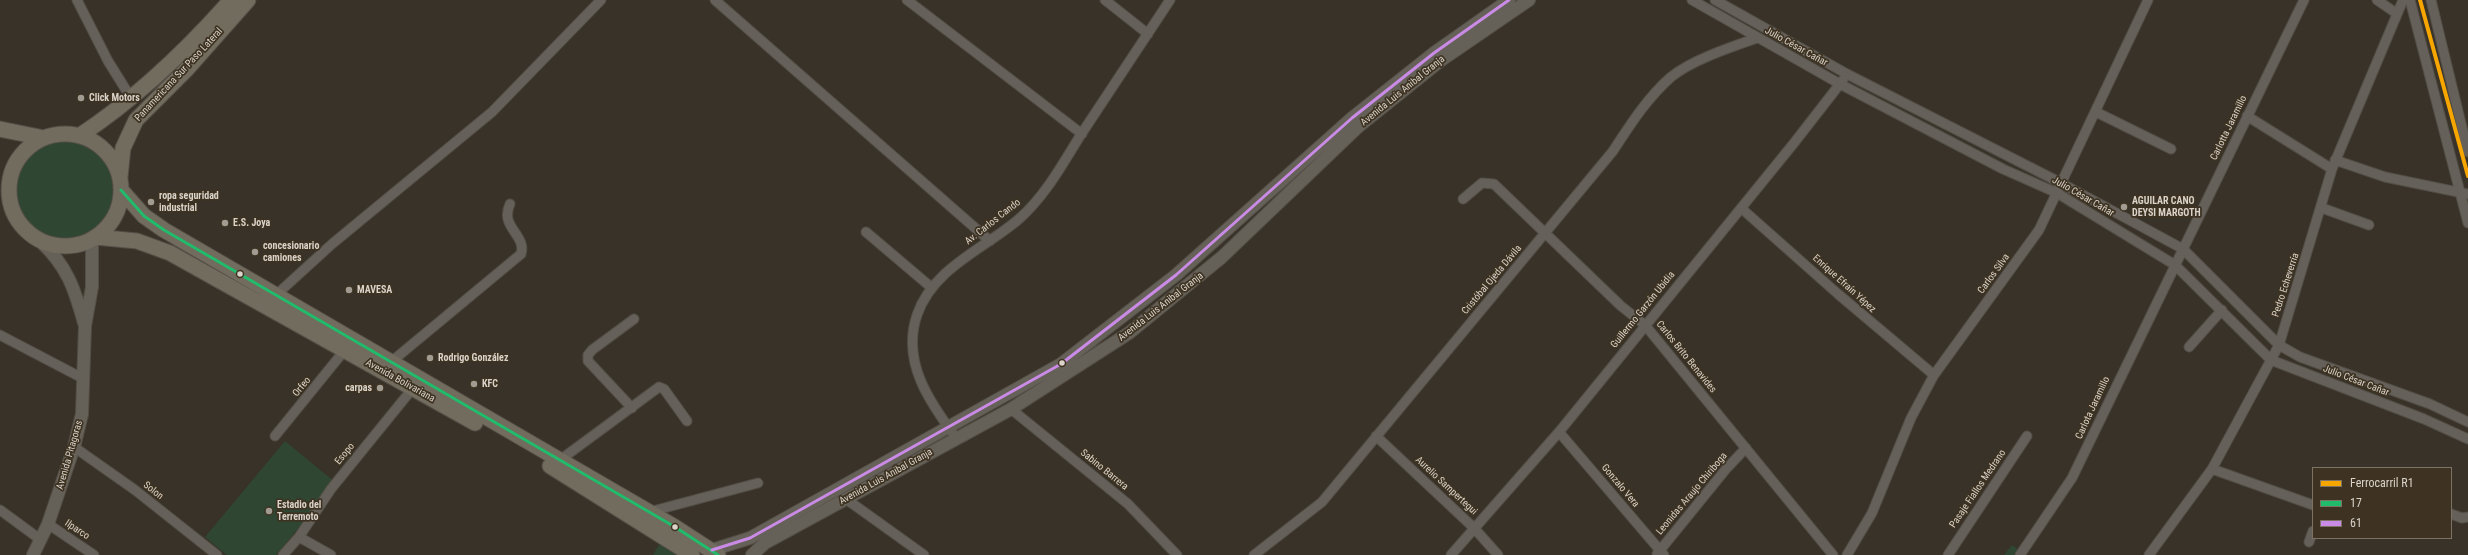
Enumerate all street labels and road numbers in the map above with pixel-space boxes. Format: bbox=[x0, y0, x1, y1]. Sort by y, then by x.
street label: Julio César Cañar bbox=[1763, 25, 1829, 69]
street label: Panamericana Sur Paso Lateral bbox=[133, 26, 225, 124]
street label: Avenida Luis Anibal Granja bbox=[1359, 53, 1447, 129]
street label: Carlotta Jaramillo bbox=[2208, 94, 2250, 162]
street label: Julio César Cañar bbox=[2050, 174, 2116, 220]
street label: Av. Carlos Cando bbox=[963, 197, 1023, 247]
street label: Cristóbal Ojeda Dávila bbox=[1459, 243, 1525, 317]
street label: Carlos Silva bbox=[1975, 252, 2013, 296]
street label: Pedro Echeverría bbox=[2270, 252, 2302, 318]
street label: Enrique Efraín Yépez bbox=[1810, 253, 1878, 315]
street label: Guillermo Garzón Ubidia bbox=[1608, 269, 1678, 351]
street label: Avenida Luis Anibal Granja bbox=[1116, 270, 1206, 344]
street label: Carlos Brito Benavides bbox=[1653, 319, 1719, 395]
street label: Avenida Bolivariana bbox=[363, 357, 437, 405]
street label: Julio César Cañar bbox=[2321, 363, 2391, 399]
street label: Orfeo bbox=[290, 375, 314, 399]
street label: Carlota Jaramillo bbox=[2073, 375, 2113, 441]
street label: Avenida Pitagoras bbox=[54, 419, 86, 491]
street label: Esopo bbox=[333, 441, 357, 467]
street label: Avenida Luis Anibal Granja bbox=[837, 446, 935, 508]
street label: Sabino Barrera bbox=[1078, 447, 1130, 493]
street label: Pasaje Fiallos Medrano bbox=[1947, 448, 2009, 530]
street label: Leonidas Araujo Chiriboga bbox=[1654, 450, 1730, 538]
street label: Aurelio Sampertegui bbox=[1413, 454, 1479, 518]
street label: Gonzalo Vera bbox=[1599, 462, 1641, 510]
street label: Solon bbox=[140, 479, 166, 503]
street label: Ilparco bbox=[62, 517, 92, 543]

